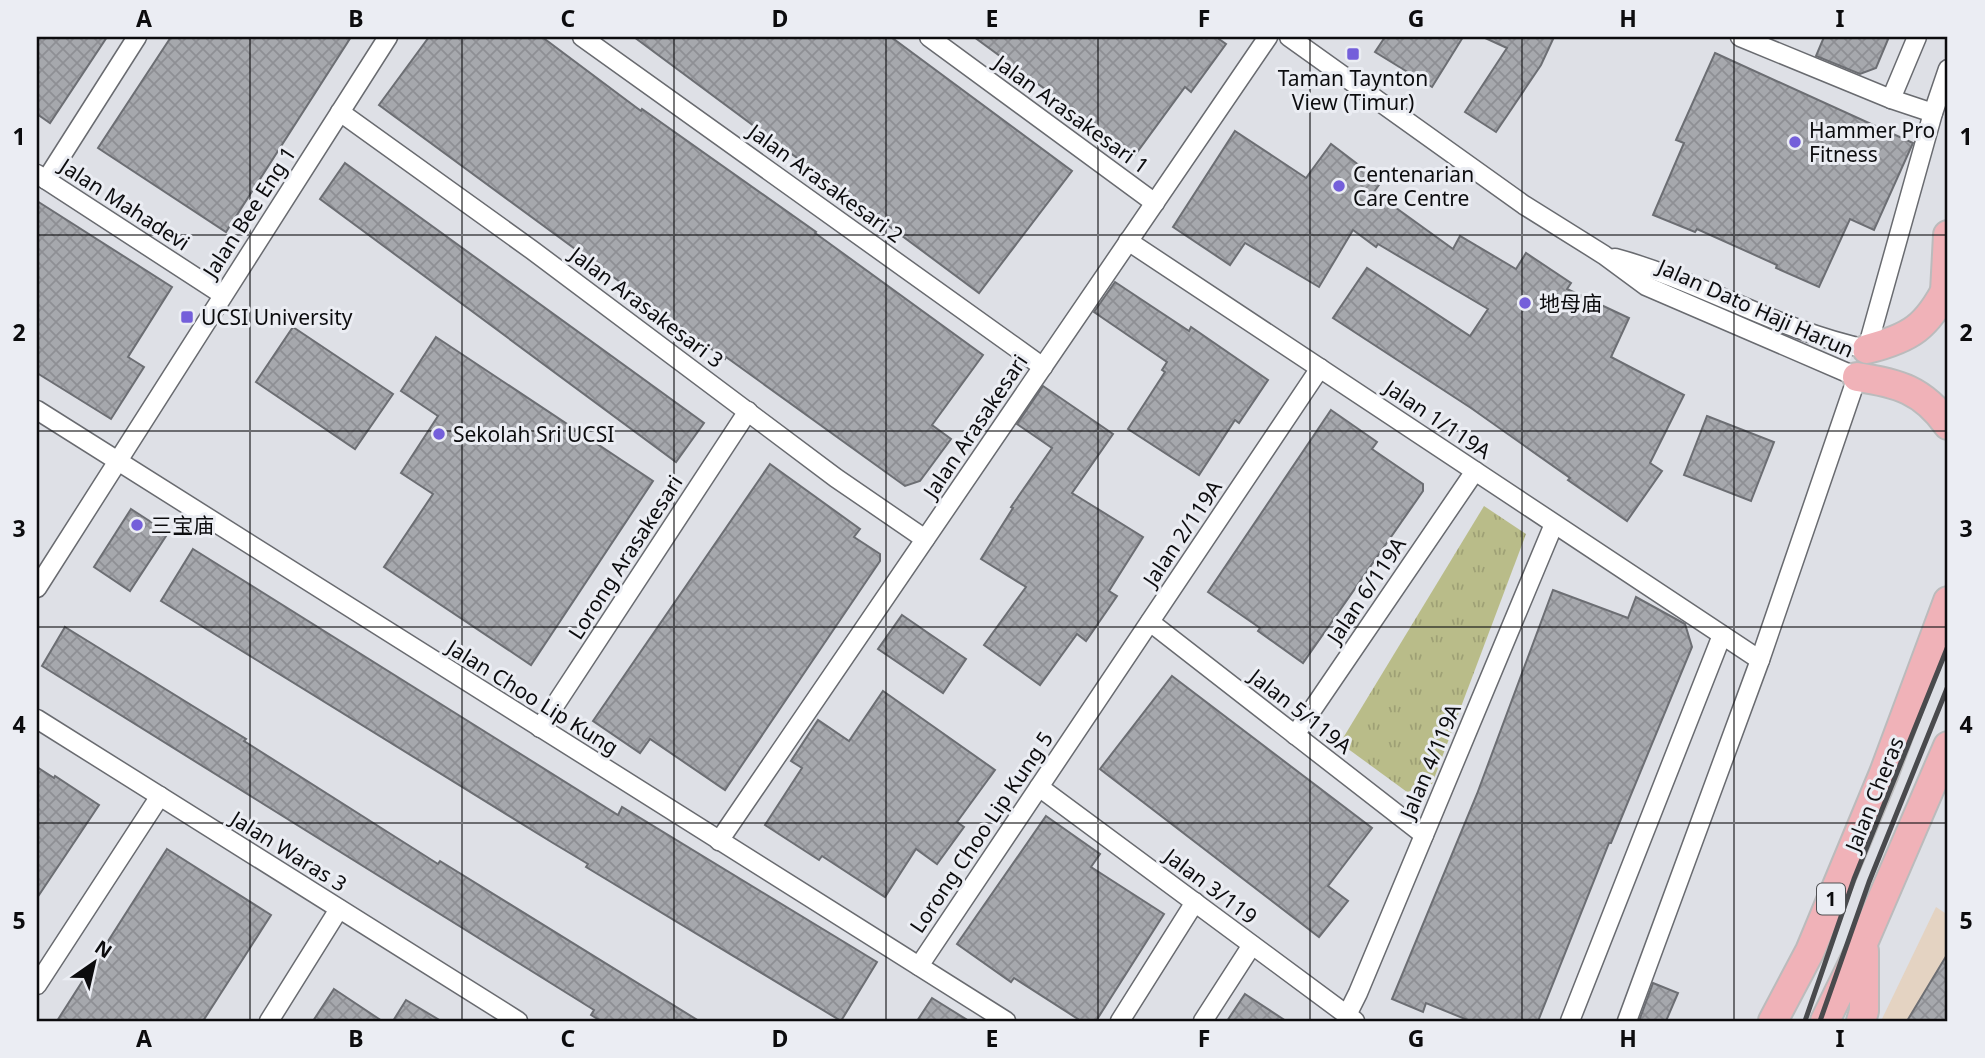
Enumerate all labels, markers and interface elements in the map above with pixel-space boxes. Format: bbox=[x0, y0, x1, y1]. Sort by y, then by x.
text: A bbox=[136, 2, 152, 34]
text: B bbox=[348, 2, 364, 34]
text: C bbox=[561, 2, 576, 34]
text: D bbox=[772, 2, 788, 34]
text: E bbox=[986, 2, 998, 34]
text: F bbox=[1198, 2, 1210, 34]
text: G bbox=[1408, 2, 1424, 34]
text: H bbox=[1619, 2, 1637, 34]
text: I bbox=[1836, 2, 1845, 34]
marker: Taman Taynton View (Timur) bbox=[1345, 46, 1361, 62]
street label: Jalan Arasakesari 1 bbox=[987, 47, 1155, 180]
place label: Taman Taynton View (Timur) bbox=[1278, 64, 1428, 116]
street label: Jalan Arasakesari 2 bbox=[741, 116, 909, 249]
place label: Hammer Pro Fitness bbox=[1809, 116, 1935, 168]
text: 1 bbox=[12, 120, 26, 152]
text: 1 bbox=[1959, 120, 1973, 152]
marker: Hammer Pro Fitness bbox=[1787, 134, 1803, 150]
street label: Jalan Bee Eng 1 bbox=[195, 141, 302, 285]
street label: Jalan Mahadevi bbox=[53, 151, 195, 256]
place label: Centenarian Care Centre bbox=[1353, 160, 1474, 212]
marker: Centenarian Care Centre bbox=[1331, 178, 1347, 194]
street label: Jalan Arasakesari 3 bbox=[563, 239, 729, 374]
street label: Jalan Dato Haji Harun bbox=[1652, 251, 1858, 364]
place label: 地母庙 bbox=[1539, 289, 1602, 317]
marker: 地母庙 bbox=[1517, 295, 1533, 311]
place label: UCSI University bbox=[201, 303, 353, 331]
marker: UCSI University bbox=[179, 309, 195, 325]
text: 2 bbox=[12, 316, 26, 348]
text: 2 bbox=[1959, 316, 1973, 348]
street label: Jalan Arasakesari bbox=[915, 349, 1033, 505]
street label: Jalan 1/119A bbox=[1378, 372, 1497, 465]
place label: Sekolah Sri UCSI bbox=[453, 420, 614, 448]
marker: Sekolah Sri UCSI bbox=[431, 426, 447, 442]
street label: Lorong Arasakesari bbox=[561, 470, 689, 644]
street label: Jalan 2/119A bbox=[1135, 474, 1228, 593]
place label: 三宝庙 bbox=[151, 511, 214, 539]
text: 3 bbox=[12, 512, 26, 544]
text: 3 bbox=[1959, 512, 1973, 544]
marker: 三宝庙 bbox=[129, 517, 145, 533]
street label: Jalan 6/119A bbox=[1319, 531, 1412, 650]
street label: Jalan Choo Lip Kung bbox=[440, 632, 624, 761]
street label: Jalan 5/119A bbox=[1243, 661, 1358, 760]
street label: Jalan 4/119A bbox=[1392, 699, 1467, 825]
text: 4 bbox=[12, 708, 26, 740]
text: 4 bbox=[1959, 708, 1973, 740]
street label: Lorong Choo Lip Kung 5 bbox=[903, 726, 1059, 938]
street label: Jalan Cheras bbox=[1838, 733, 1910, 857]
street label: Jalan Waras 3 bbox=[224, 803, 352, 898]
street label: Jalan 3/119 bbox=[1157, 841, 1263, 930]
road number: 1 bbox=[1817, 884, 1845, 914]
text: 5 bbox=[12, 904, 26, 936]
text: 5 bbox=[1959, 904, 1973, 936]
north arrow bbox=[60, 928, 130, 998]
text: N bbox=[90, 934, 117, 964]
text: A bbox=[136, 1022, 152, 1054]
text: B bbox=[348, 1022, 364, 1054]
text: C bbox=[561, 1022, 576, 1054]
text: D bbox=[772, 1022, 788, 1054]
text: E bbox=[986, 1022, 998, 1054]
text: F bbox=[1198, 1022, 1210, 1054]
text: G bbox=[1408, 1022, 1424, 1054]
text: H bbox=[1619, 1022, 1637, 1054]
text: I bbox=[1836, 1022, 1845, 1054]

